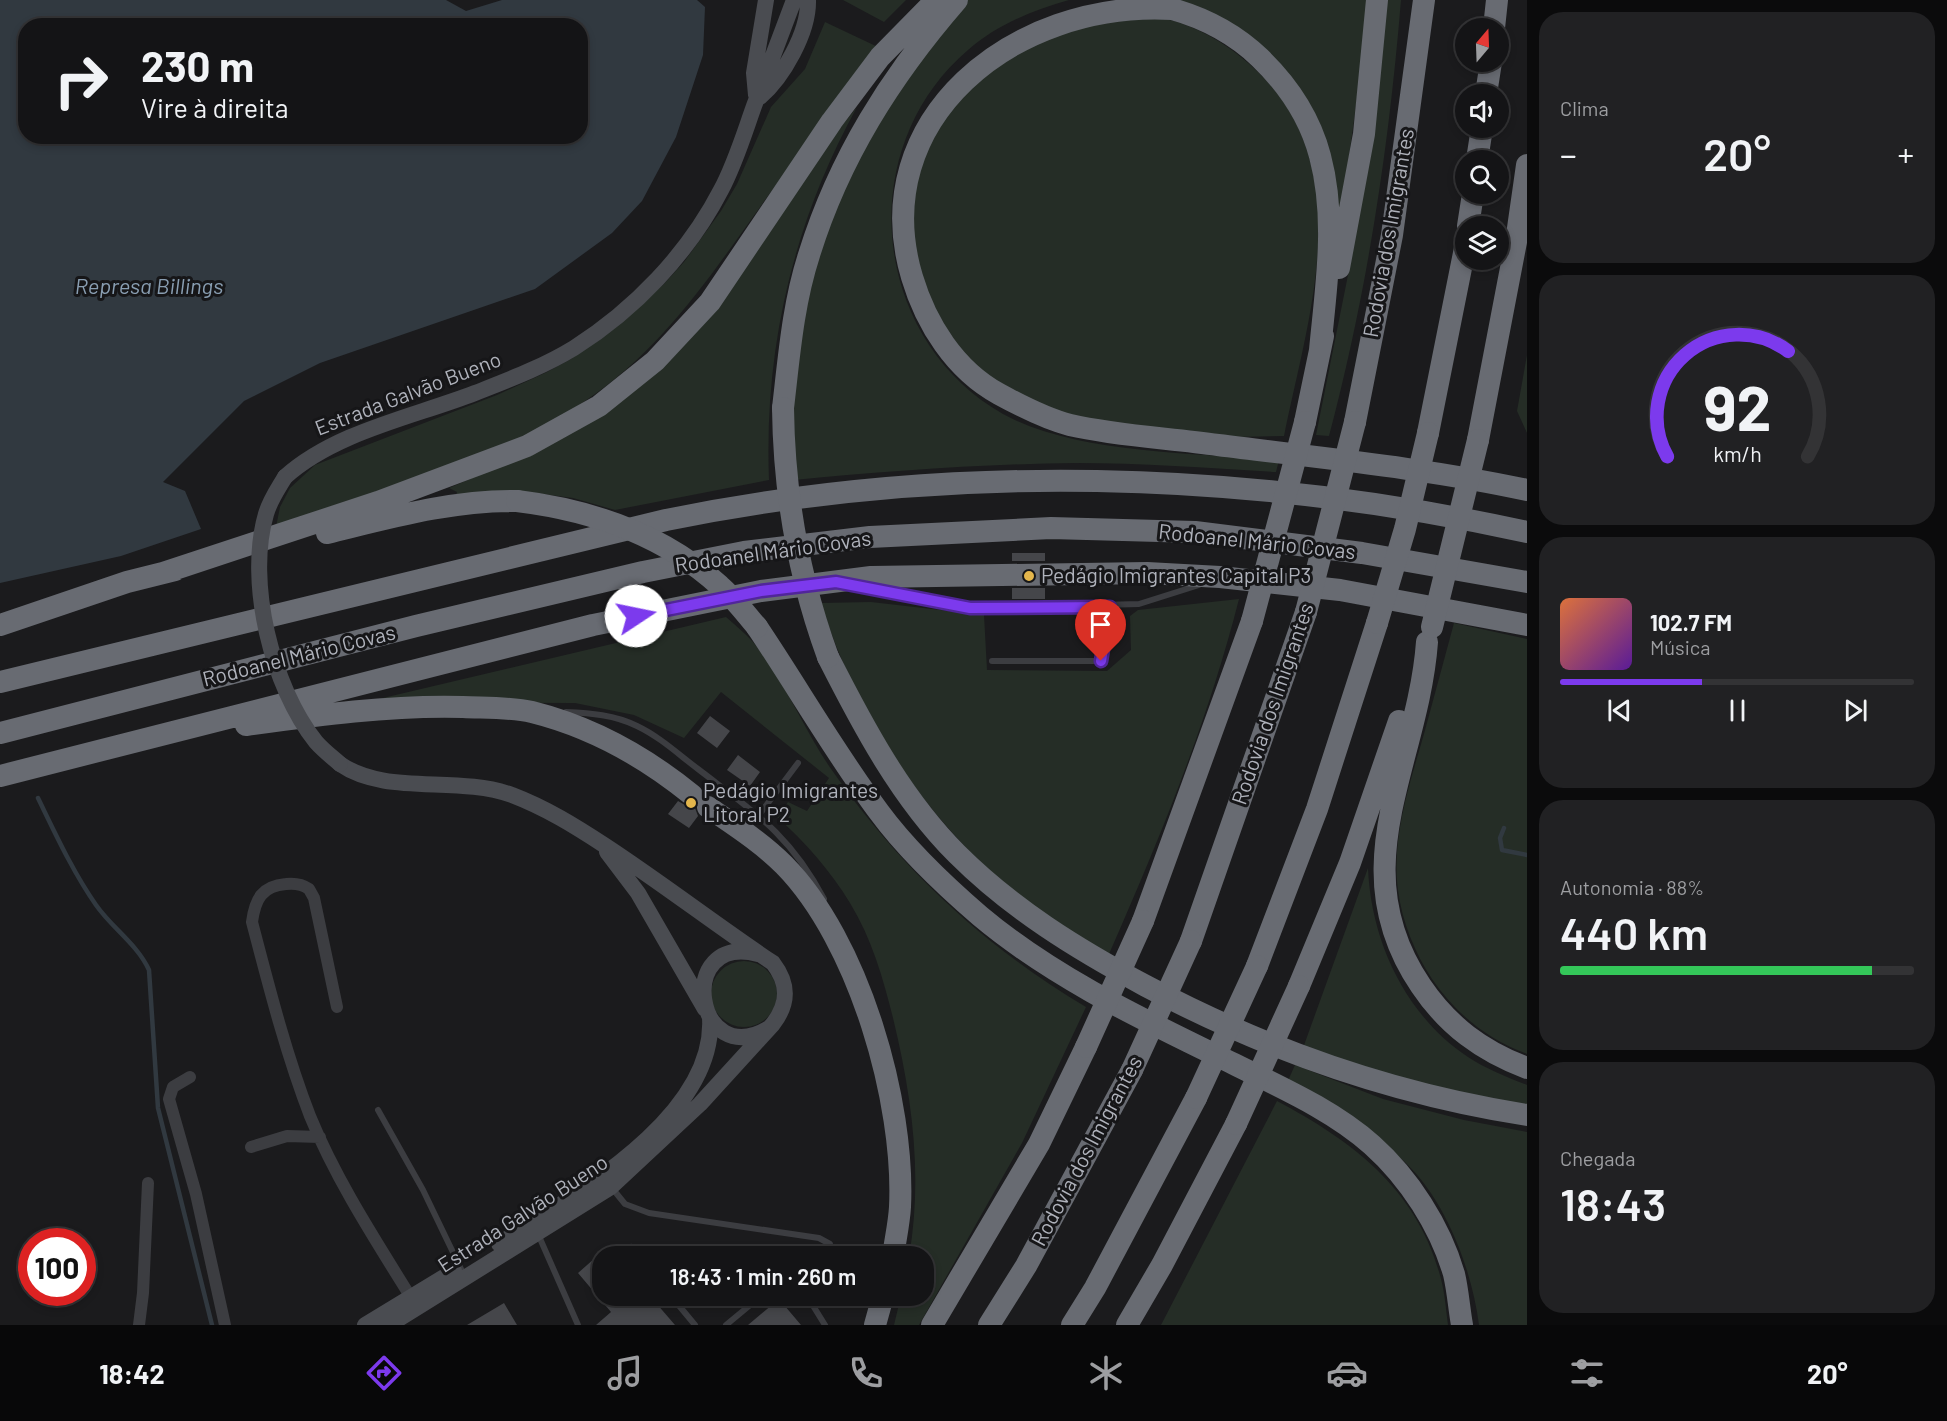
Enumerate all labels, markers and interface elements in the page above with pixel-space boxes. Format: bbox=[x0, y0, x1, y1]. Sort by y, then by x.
north arrow bbox=[1455, 18, 1509, 72]
map controls bbox=[1455, 18, 1509, 270]
text: 230 m bbox=[141, 40, 254, 90]
icon: right bbox=[42, 42, 120, 120]
button: sound bbox=[1455, 84, 1509, 138]
text: Vire à direita bbox=[141, 91, 289, 123]
text: Clima bbox=[1560, 96, 1609, 120]
street label: Rodovia dos Imigrantes bbox=[1357, 126, 1418, 339]
text: 20° bbox=[1703, 126, 1771, 180]
text: − bbox=[1560, 134, 1577, 174]
text: + bbox=[1898, 134, 1914, 174]
button: search bbox=[1455, 150, 1509, 204]
button: layers bbox=[1455, 216, 1509, 270]
water label: Represa Billings bbox=[75, 272, 223, 298]
street label: Estrada Galvão Bueno bbox=[311, 346, 504, 440]
text: 92 bbox=[1703, 369, 1771, 443]
text: km/h bbox=[1713, 441, 1761, 466]
street label: Rodoanel Mário Covas bbox=[1157, 518, 1357, 563]
street label: Rodoanel Mário Covas bbox=[673, 524, 873, 577]
place label: Pedágio Imigrantes Capital P3 bbox=[1041, 562, 1311, 587]
marker: Pedágio Imigrantes Capital P3 bbox=[1022, 569, 1036, 583]
position arrow bbox=[604, 584, 668, 648]
pin bbox=[1075, 599, 1126, 661]
street label: Rodovia dos Imigrantes bbox=[1225, 599, 1318, 808]
icon: arrive bbox=[1084, 608, 1117, 641]
text: 102.7 FM bbox=[1650, 609, 1732, 635]
street label: Rodoanel Mário Covas bbox=[200, 618, 398, 691]
text: Música bbox=[1650, 635, 1710, 659]
icon: previous bbox=[1603, 694, 1636, 727]
icon: pause bbox=[1721, 694, 1754, 727]
icon: next bbox=[1839, 694, 1872, 727]
place label: Pedágio Imigrantes Litoral P2 bbox=[703, 777, 878, 826]
marker: Pedágio Imigrantes Litoral P2 bbox=[684, 796, 698, 810]
text: Autonomia · 88% bbox=[1560, 875, 1704, 899]
text: 440 km bbox=[1560, 905, 1708, 959]
street label: Rodovia dos Imigrantes bbox=[1025, 1051, 1146, 1250]
text: Chegada bbox=[1560, 1146, 1636, 1170]
street label: Estrada Galvão Bueno bbox=[433, 1149, 612, 1277]
text: 18:43 bbox=[1560, 1176, 1666, 1230]
speed limit sign: 100 bbox=[18, 1228, 96, 1306]
text: 18:43 · 1 min · 260 m bbox=[670, 1263, 856, 1289]
icon: directions bbox=[363, 1352, 405, 1394]
icon: music bbox=[604, 1352, 646, 1394]
icon: phone bbox=[845, 1352, 887, 1394]
icon: climate bbox=[1085, 1352, 1127, 1394]
icon: car bbox=[1326, 1352, 1368, 1394]
icon: filters bbox=[1566, 1352, 1608, 1394]
text: 18:42 bbox=[99, 1357, 165, 1389]
text: 20° bbox=[1807, 1357, 1848, 1389]

